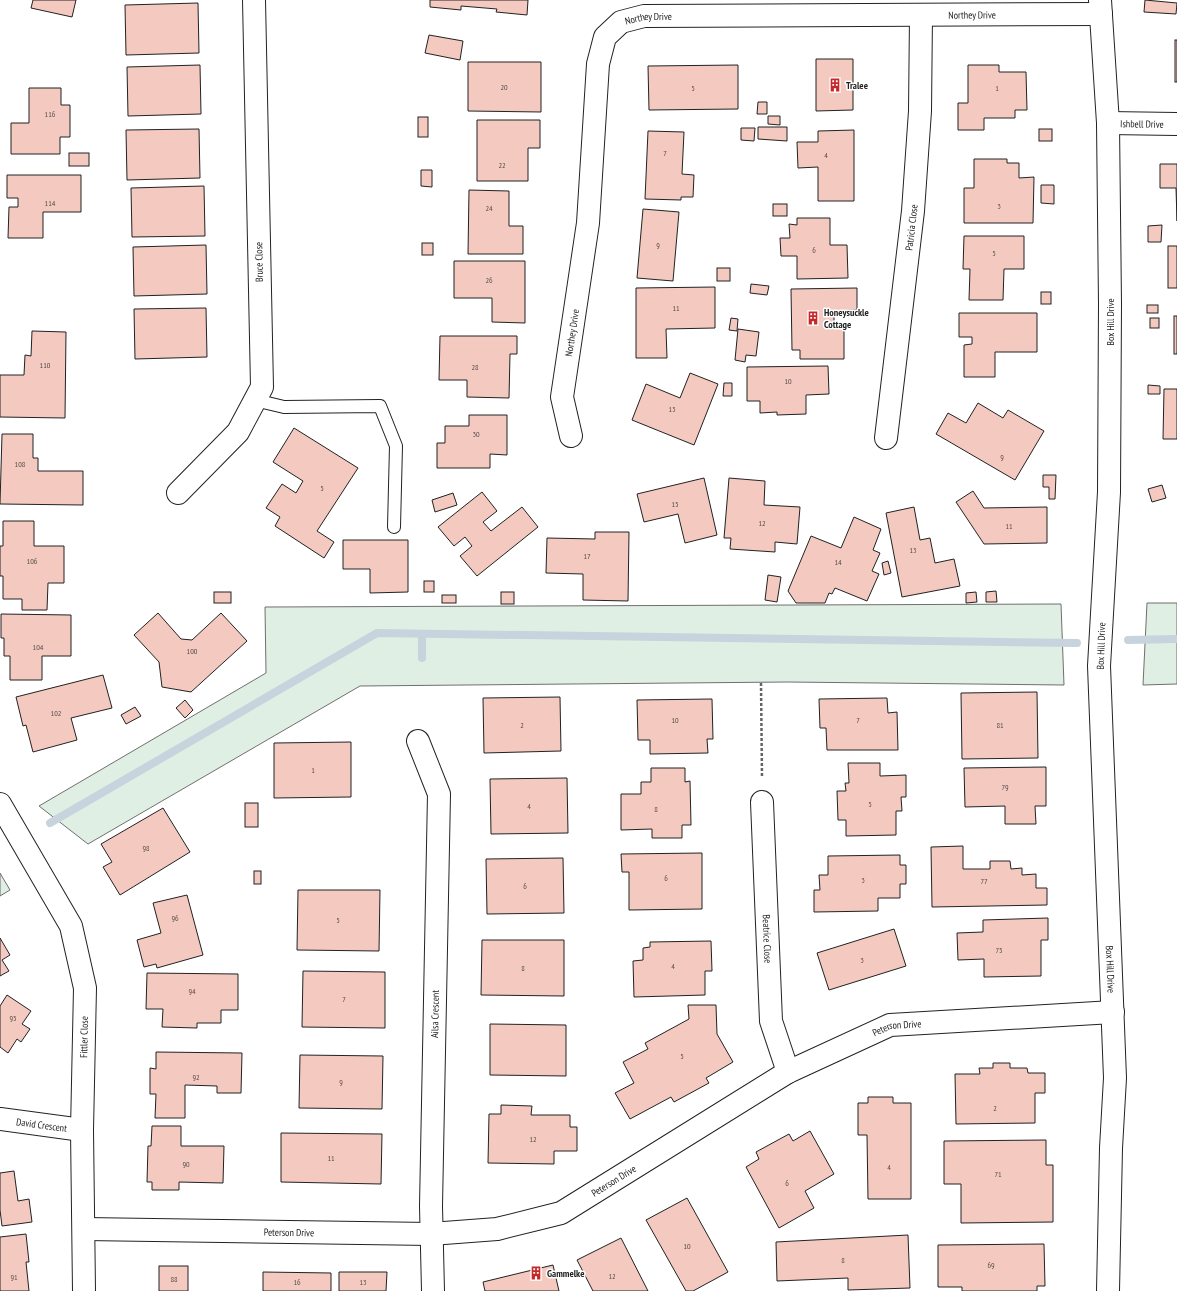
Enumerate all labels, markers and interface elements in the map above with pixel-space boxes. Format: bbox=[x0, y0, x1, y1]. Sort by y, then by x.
street label: Northey Drive bbox=[948, 8, 996, 21]
street label: Northey Drive bbox=[623, 9, 672, 27]
building icon: Tralee bbox=[827, 77, 843, 93]
place label: Tralee bbox=[846, 79, 868, 92]
house number: 20 bbox=[500, 82, 508, 92]
house number: 5 bbox=[691, 83, 695, 93]
house number: 1 bbox=[995, 83, 999, 93]
house number: 116 bbox=[45, 109, 56, 119]
street label: Ishbell Drive bbox=[1120, 117, 1164, 130]
house number: 7 bbox=[663, 148, 667, 158]
house number: 4 bbox=[824, 150, 828, 160]
house number: 22 bbox=[498, 160, 506, 170]
house number: 114 bbox=[45, 198, 56, 208]
house number: 3 bbox=[997, 201, 1001, 211]
house number: 24 bbox=[485, 203, 493, 213]
street label: Patricia Close bbox=[902, 204, 920, 251]
house number: 9 bbox=[656, 240, 660, 250]
street label: Bruce Close bbox=[252, 242, 266, 282]
house number: 6 bbox=[812, 245, 816, 255]
house number: 5 bbox=[992, 248, 996, 258]
house number: 26 bbox=[485, 275, 493, 285]
street label: Box Hill Drive bbox=[1104, 298, 1117, 346]
house number: 11 bbox=[672, 303, 680, 313]
place label: Honeysuckle Cottage bbox=[824, 306, 869, 331]
street label: Northey Drive bbox=[562, 308, 582, 357]
building icon: Honeysuckle Cottage bbox=[805, 310, 821, 326]
house number: 110 bbox=[40, 360, 51, 370]
house number: 28 bbox=[471, 362, 479, 372]
house number: 10 bbox=[784, 376, 792, 386]
house number: 13 bbox=[668, 404, 676, 414]
house number: 30 bbox=[472, 429, 480, 439]
house number: 9 bbox=[1000, 452, 1004, 462]
house number: 108 bbox=[15, 459, 26, 469]
house number: 5 bbox=[320, 483, 324, 493]
house number: 15 bbox=[671, 499, 679, 509]
house number: 12 bbox=[758, 518, 766, 528]
house number: 11 bbox=[1005, 521, 1013, 531]
house number: 13 bbox=[909, 545, 917, 555]
house number: 17 bbox=[583, 551, 591, 561]
house number: 106 bbox=[27, 556, 38, 566]
house number: 14 bbox=[834, 557, 842, 567]
street label: Box Hill Drive bbox=[1094, 622, 1108, 670]
house number: 104 bbox=[33, 642, 44, 652]
house number: 100 bbox=[187, 646, 198, 656]
house number: 102 bbox=[51, 708, 62, 718]
house number: 10 bbox=[671, 715, 679, 725]
house number: 7 bbox=[856, 715, 860, 725]
house number: 2 bbox=[520, 720, 524, 730]
house number: 81 bbox=[996, 720, 1004, 730]
house number: 1 bbox=[311, 765, 315, 775]
house number: 79 bbox=[1001, 782, 1009, 792]
house number: 5 bbox=[868, 799, 872, 809]
house number: 4 bbox=[527, 801, 531, 811]
house number: 8 bbox=[654, 804, 658, 814]
house number: 98 bbox=[142, 843, 150, 853]
house number: 6 bbox=[664, 873, 668, 883]
house number: 3 bbox=[861, 875, 865, 885]
house number: 77 bbox=[980, 876, 988, 886]
house number: 6 bbox=[523, 881, 527, 891]
house number: 96 bbox=[171, 913, 179, 923]
street label: Beatrice Close bbox=[760, 914, 775, 964]
house number: 5 bbox=[336, 915, 340, 925]
house number: 75 bbox=[995, 945, 1003, 955]
street label: Box Hill Drive bbox=[1103, 945, 1118, 993]
house number: 3 bbox=[860, 955, 864, 965]
house number: 4 bbox=[671, 961, 675, 971]
house number: 8 bbox=[521, 963, 525, 973]
house number: 94 bbox=[188, 986, 196, 996]
street label: Ailsa Crescent bbox=[428, 990, 442, 1038]
house number: 7 bbox=[342, 994, 346, 1004]
house number: 95 bbox=[9, 1013, 17, 1023]
street label: Fittler Close bbox=[77, 1016, 91, 1058]
street label: Peterson Drive bbox=[870, 1017, 922, 1039]
house number: 5 bbox=[680, 1051, 684, 1061]
house number: 92 bbox=[192, 1072, 200, 1082]
house number: 9 bbox=[339, 1077, 343, 1087]
house number: 2 bbox=[993, 1103, 997, 1113]
street label: David Crescent bbox=[15, 1115, 68, 1134]
house number: 12 bbox=[529, 1134, 537, 1144]
house number: 11 bbox=[327, 1153, 335, 1163]
house number: 90 bbox=[182, 1159, 190, 1169]
street label: Peterson Drive bbox=[589, 1162, 638, 1199]
house number: 4 bbox=[887, 1162, 891, 1172]
house number: 71 bbox=[994, 1169, 1002, 1179]
house number: 6 bbox=[785, 1178, 789, 1188]
street label: Peterson Drive bbox=[264, 1225, 314, 1239]
house number: 10 bbox=[683, 1241, 691, 1251]
house number: 8 bbox=[841, 1255, 845, 1265]
house number: 69 bbox=[987, 1260, 995, 1270]
building icon: Gammelke bbox=[528, 1265, 544, 1281]
place label: Gammelke bbox=[547, 1267, 584, 1280]
house number: 12 bbox=[608, 1271, 616, 1281]
house number: 91 bbox=[10, 1272, 18, 1282]
house number: 88 bbox=[170, 1274, 178, 1284]
house number: 16 bbox=[293, 1277, 301, 1287]
house number: 13 bbox=[359, 1277, 367, 1287]

